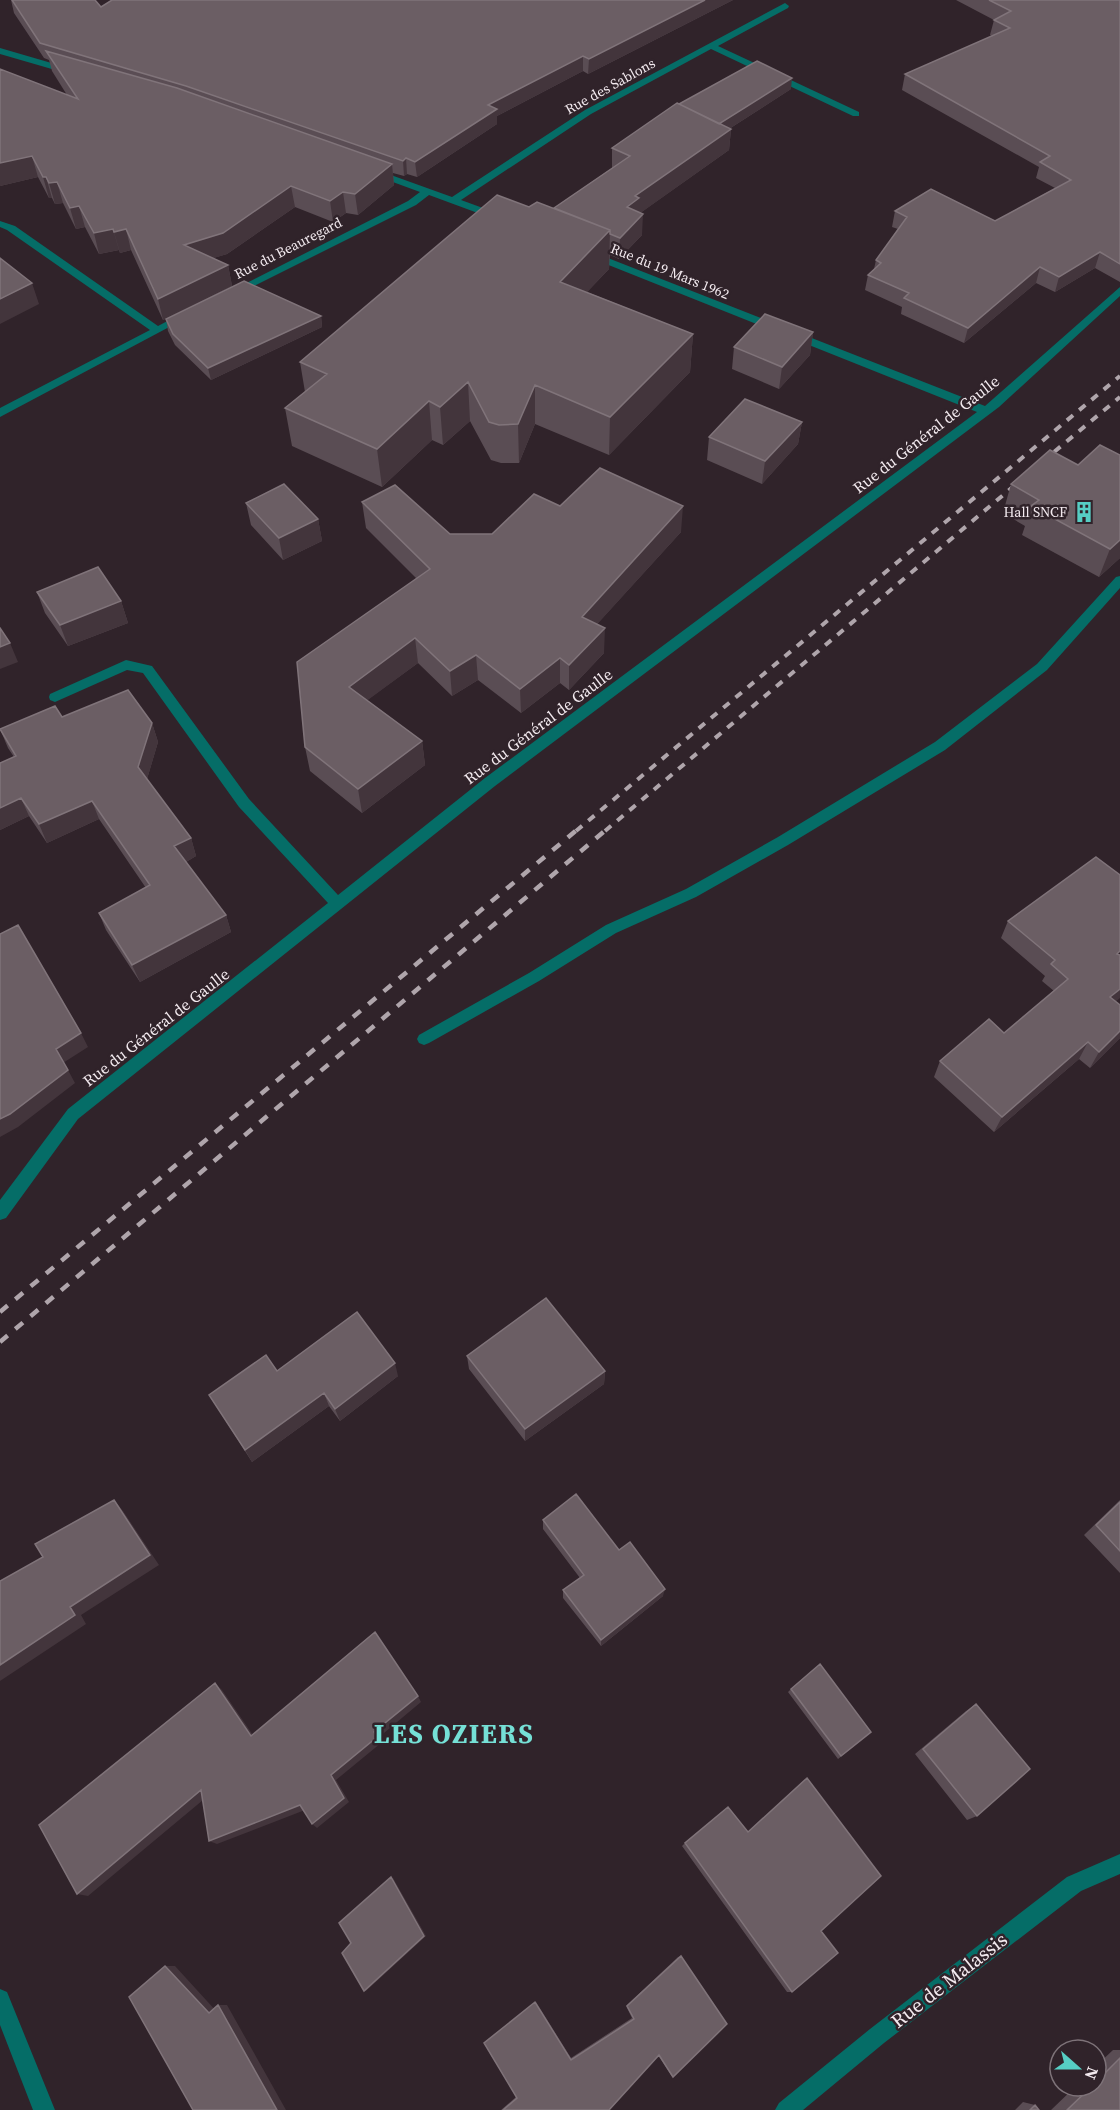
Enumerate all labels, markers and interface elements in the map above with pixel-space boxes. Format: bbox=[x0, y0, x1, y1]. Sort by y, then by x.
street label: Rue des Sablons bbox=[561, 53, 659, 119]
street label: Rue du Beauregard bbox=[231, 212, 345, 284]
street label: Rue du 19 Mars 1962 bbox=[608, 238, 732, 304]
street label: Rue du Général de Gaulle bbox=[848, 370, 1004, 498]
building icon: Hall SNCF bbox=[1072, 500, 1096, 524]
place label: Hall SNCF bbox=[1004, 502, 1067, 522]
street label: Rue du Général de Gaulle bbox=[459, 663, 617, 789]
street label: Rue du Général de Gaulle bbox=[78, 963, 234, 1091]
district label: LES OZIERS bbox=[374, 1715, 534, 1752]
street label: Rue de Malassis bbox=[885, 1926, 1013, 2034]
north arrow bbox=[1048, 2038, 1108, 2098]
text: N bbox=[1080, 2064, 1104, 2083]

